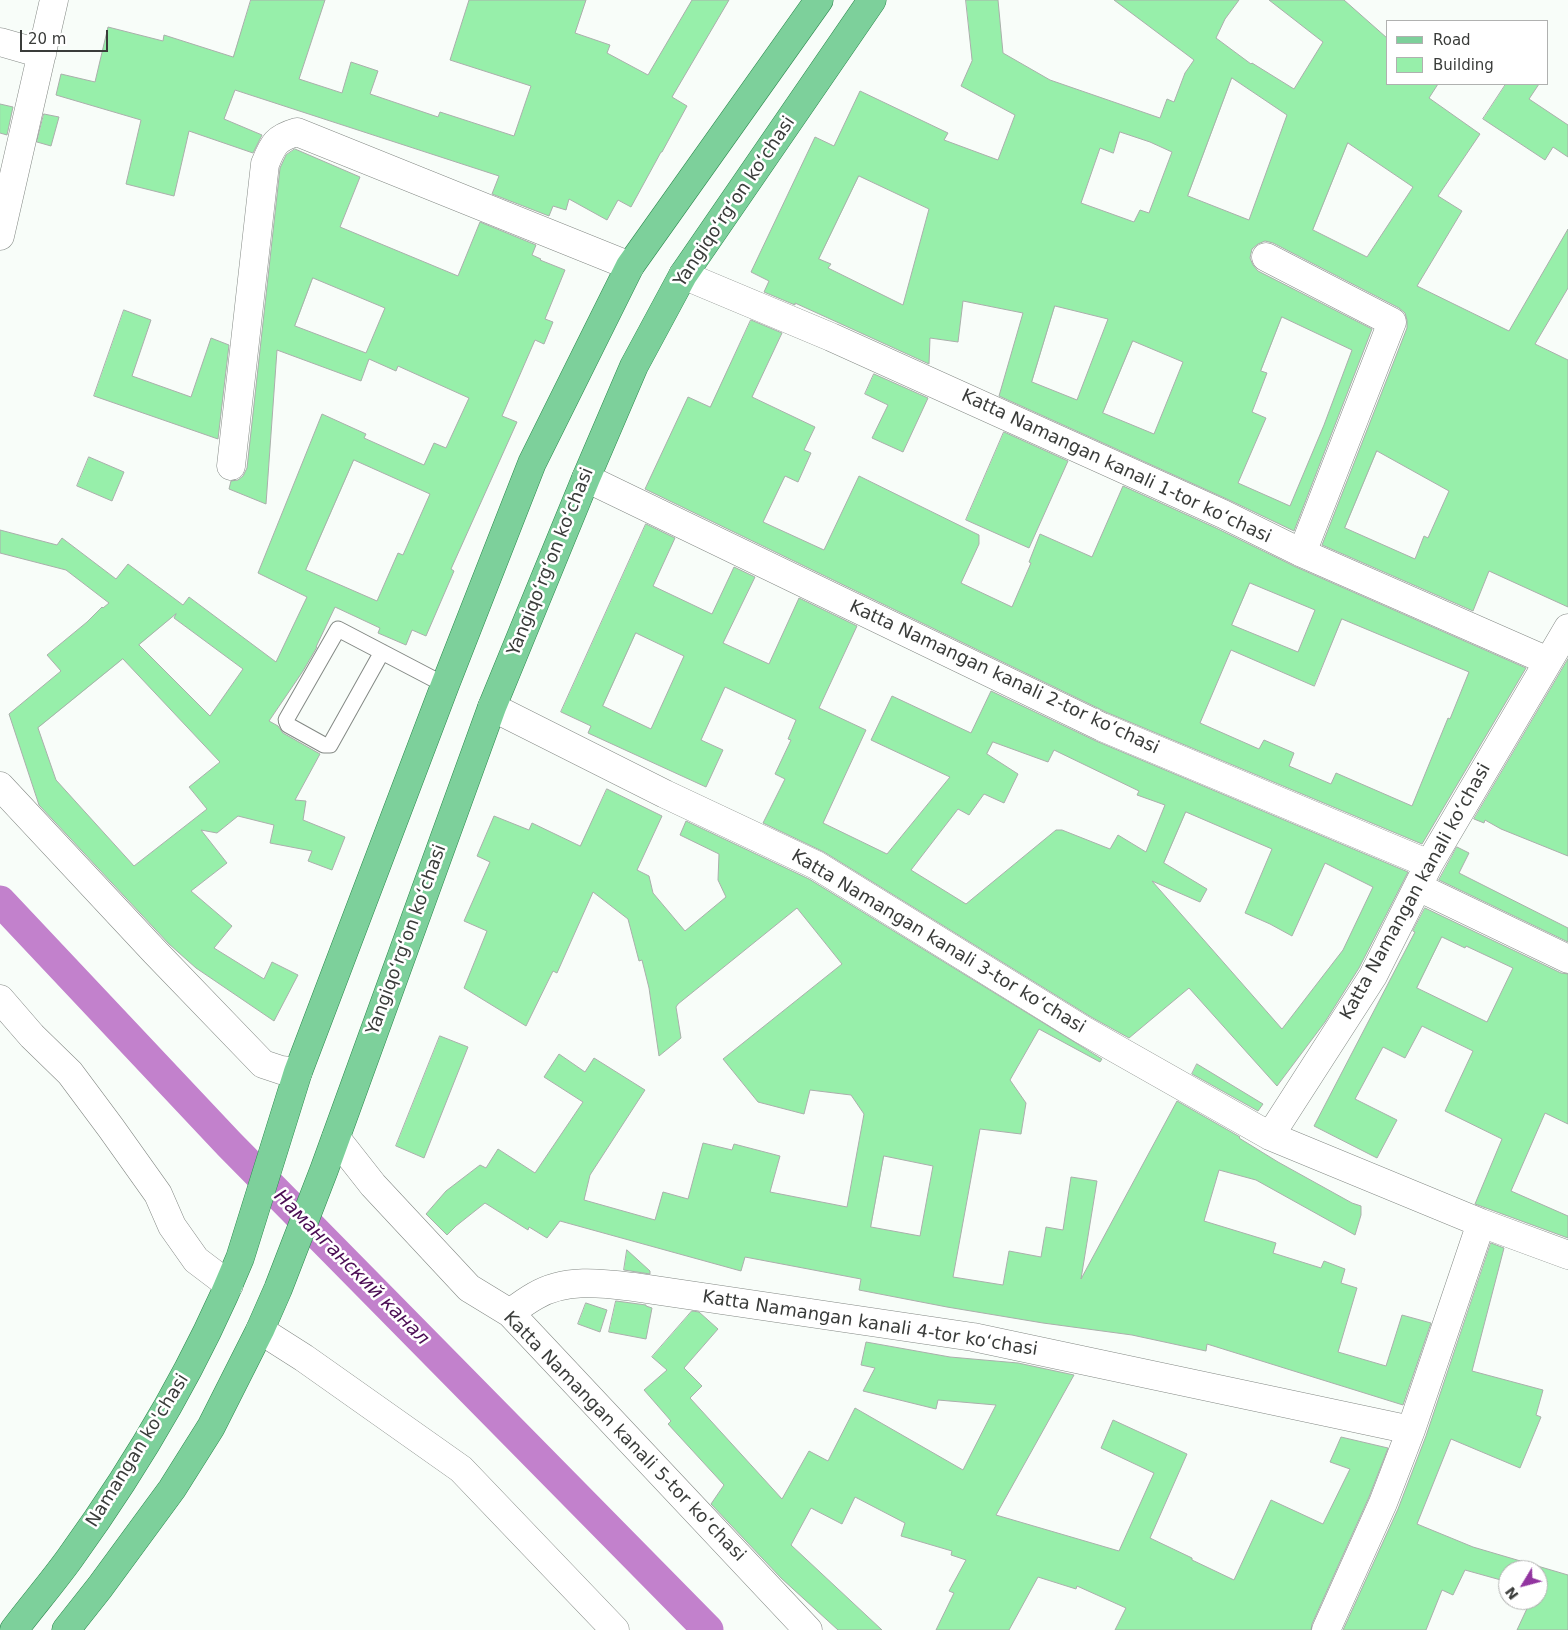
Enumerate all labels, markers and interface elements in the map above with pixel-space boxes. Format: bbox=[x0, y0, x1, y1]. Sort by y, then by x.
scale bar bbox=[22, 20, 110, 52]
legend bbox=[1386, 20, 1548, 85]
text: 20 m bbox=[28, 30, 66, 48]
text: Road bbox=[1433, 31, 1471, 49]
text: Building bbox=[1433, 56, 1494, 74]
street label: Yangiqoʻrgʻon koʻchasi bbox=[670, 113, 800, 291]
street label: Katta Namangan kanali 1-tor koʻchasi bbox=[958, 386, 1274, 548]
street label: Yangiqoʻrgʻon koʻchasi bbox=[503, 465, 599, 659]
street label: Katta Namangan kanali 2-tor koʻchasi bbox=[846, 597, 1162, 759]
street label: Katta Namangan kanali koʻchasi bbox=[1336, 760, 1496, 1024]
street label: Yangiqoʻrgʻon koʻchasi bbox=[362, 842, 452, 1038]
street label: Katta Namangan kanali 3-tor koʻchasi bbox=[787, 845, 1089, 1039]
water label: Наманганский канал bbox=[269, 1186, 433, 1350]
street label: Katta Namangan kanali 4-tor koʻchasi bbox=[701, 1287, 1039, 1361]
street label: Katta Namangan kanali 5-tor koʻchasi bbox=[498, 1308, 750, 1566]
street label: Namangan ko'chasi bbox=[82, 1370, 194, 1532]
north arrow bbox=[1498, 1560, 1548, 1610]
text: N bbox=[1502, 1584, 1522, 1603]

